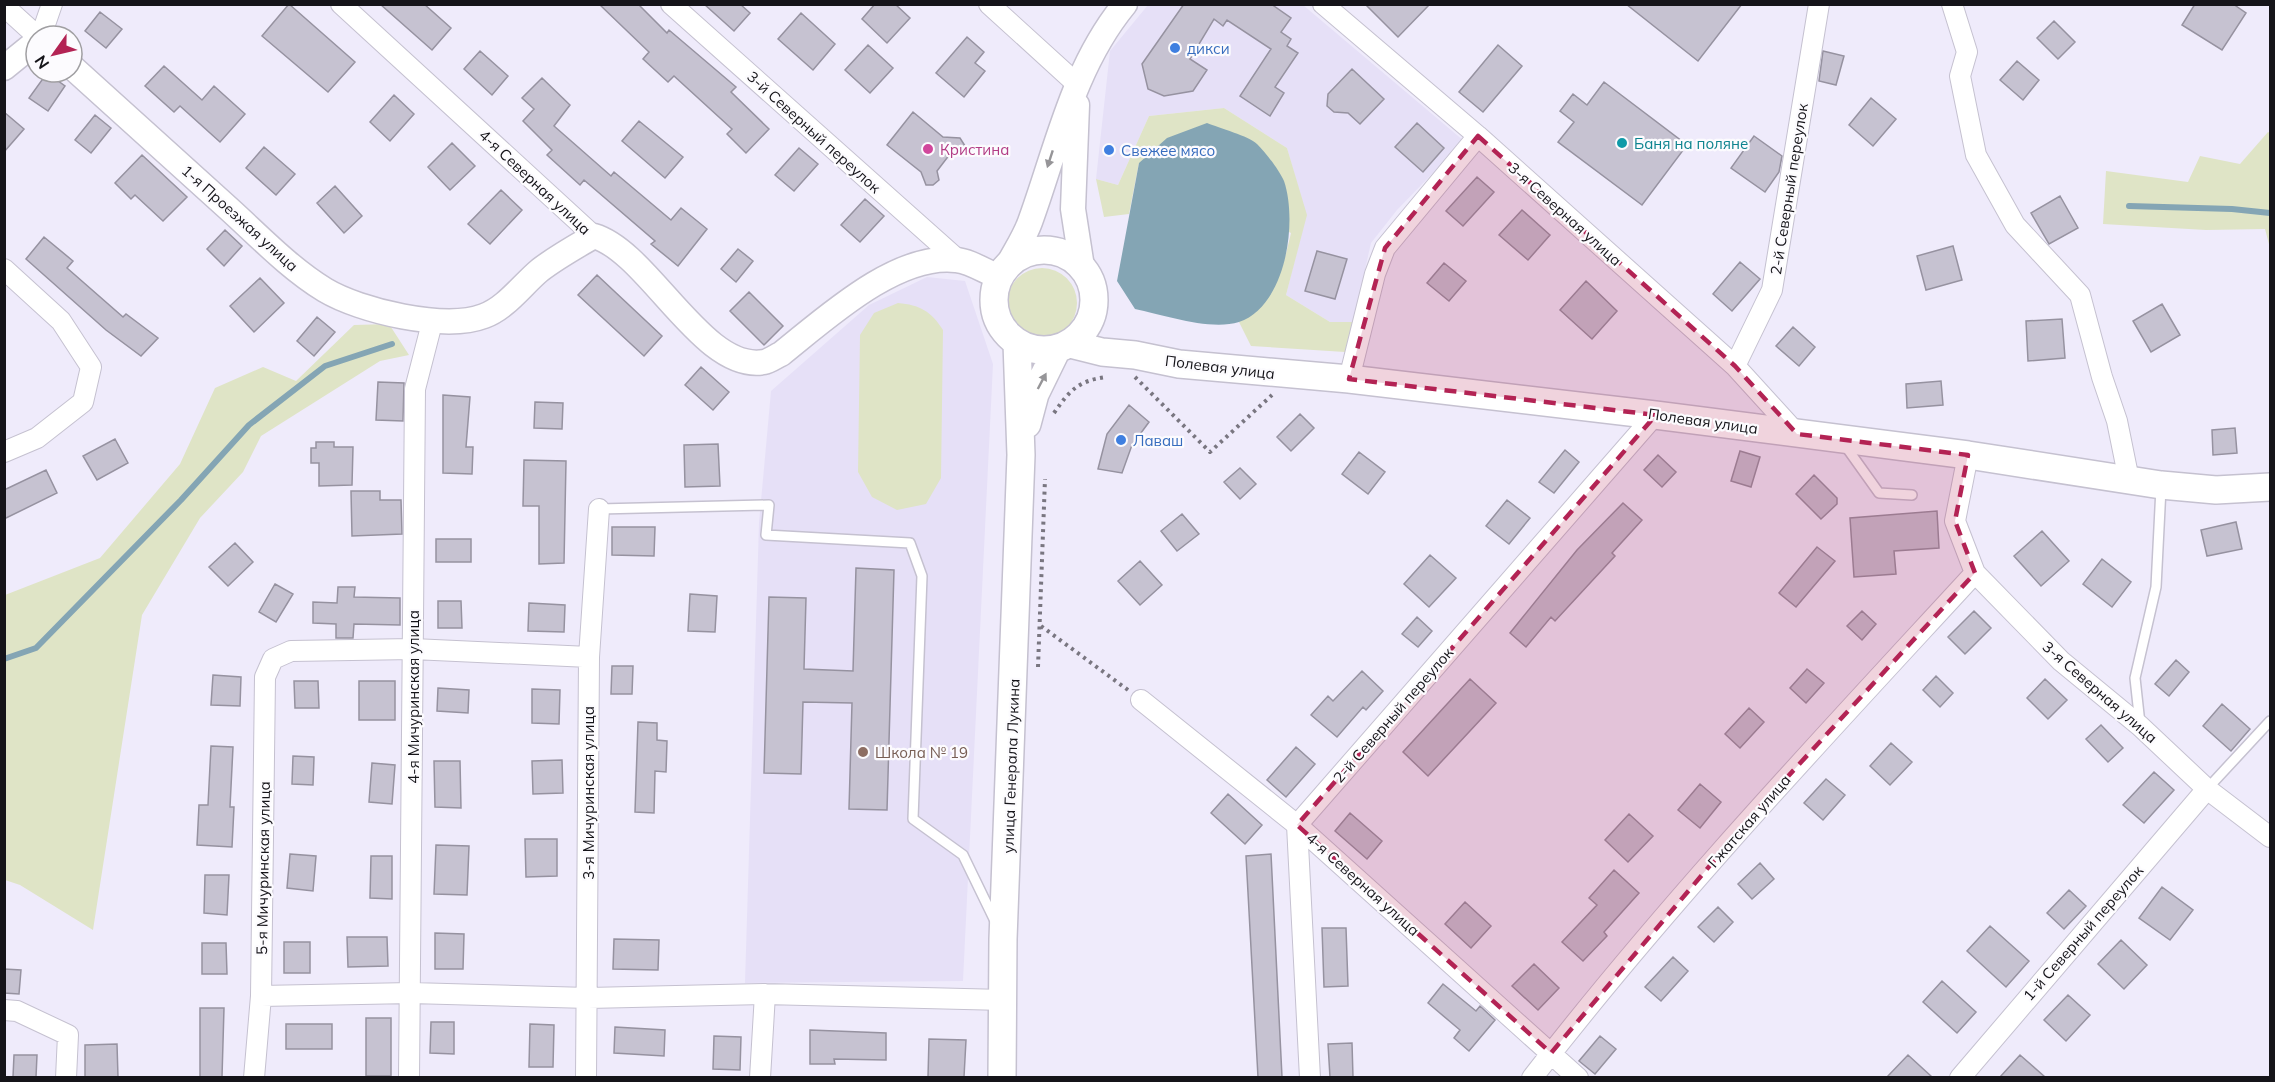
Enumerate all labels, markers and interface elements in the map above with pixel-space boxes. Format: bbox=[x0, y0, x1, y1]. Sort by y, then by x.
north arrow bbox=[24, 24, 84, 84]
place label: дикси bbox=[1187, 39, 1230, 58]
marker: дикси bbox=[1168, 41, 1182, 55]
text: N bbox=[30, 52, 53, 73]
street label: 3-й Северный переулок bbox=[743, 67, 885, 198]
street label: 2-й Северный переулок bbox=[1766, 101, 1812, 276]
street label: 4-я Северная улица bbox=[475, 125, 595, 239]
place label: Баня на поляне bbox=[1634, 134, 1748, 153]
marker: Баня на поляне bbox=[1615, 136, 1629, 150]
place label: Кристина bbox=[940, 140, 1009, 159]
place label: Свежее мясо bbox=[1121, 141, 1215, 160]
marker: Кристина bbox=[921, 142, 935, 156]
marker: Свежее мясо bbox=[1102, 143, 1116, 157]
one-way arrow bbox=[1045, 150, 1054, 168]
street label: 3-я Северная улица bbox=[1504, 158, 1626, 270]
street label: 1-я Проезжая улица bbox=[178, 161, 302, 275]
street label: Полевая улица bbox=[1164, 351, 1276, 383]
one-way arrow bbox=[1036, 372, 1046, 390]
street label: Полевая улица bbox=[1647, 404, 1759, 438]
place label: Лаваш bbox=[1133, 431, 1183, 450]
marker: Лаваш bbox=[1114, 433, 1128, 447]
street label: 4-я Мичуринская улица bbox=[404, 610, 423, 784]
street label: 3-я Северная улица bbox=[2039, 637, 2161, 747]
street label: 2-й Северный переулок bbox=[1329, 643, 1458, 787]
street label: улица Генерала Лукина bbox=[998, 678, 1024, 854]
street label: 3-я Мичуринская улица bbox=[579, 706, 598, 880]
place label: Школа № 19 bbox=[875, 743, 968, 762]
marker: Школа № 19 bbox=[856, 745, 870, 759]
street label: Гжатская улица bbox=[1703, 771, 1795, 871]
street label: 5-я Мичуринская улица bbox=[252, 781, 274, 955]
street label: 4-я Северная улица bbox=[1302, 828, 1424, 940]
street label: 1-й Северный переулок bbox=[2019, 861, 2148, 1005]

